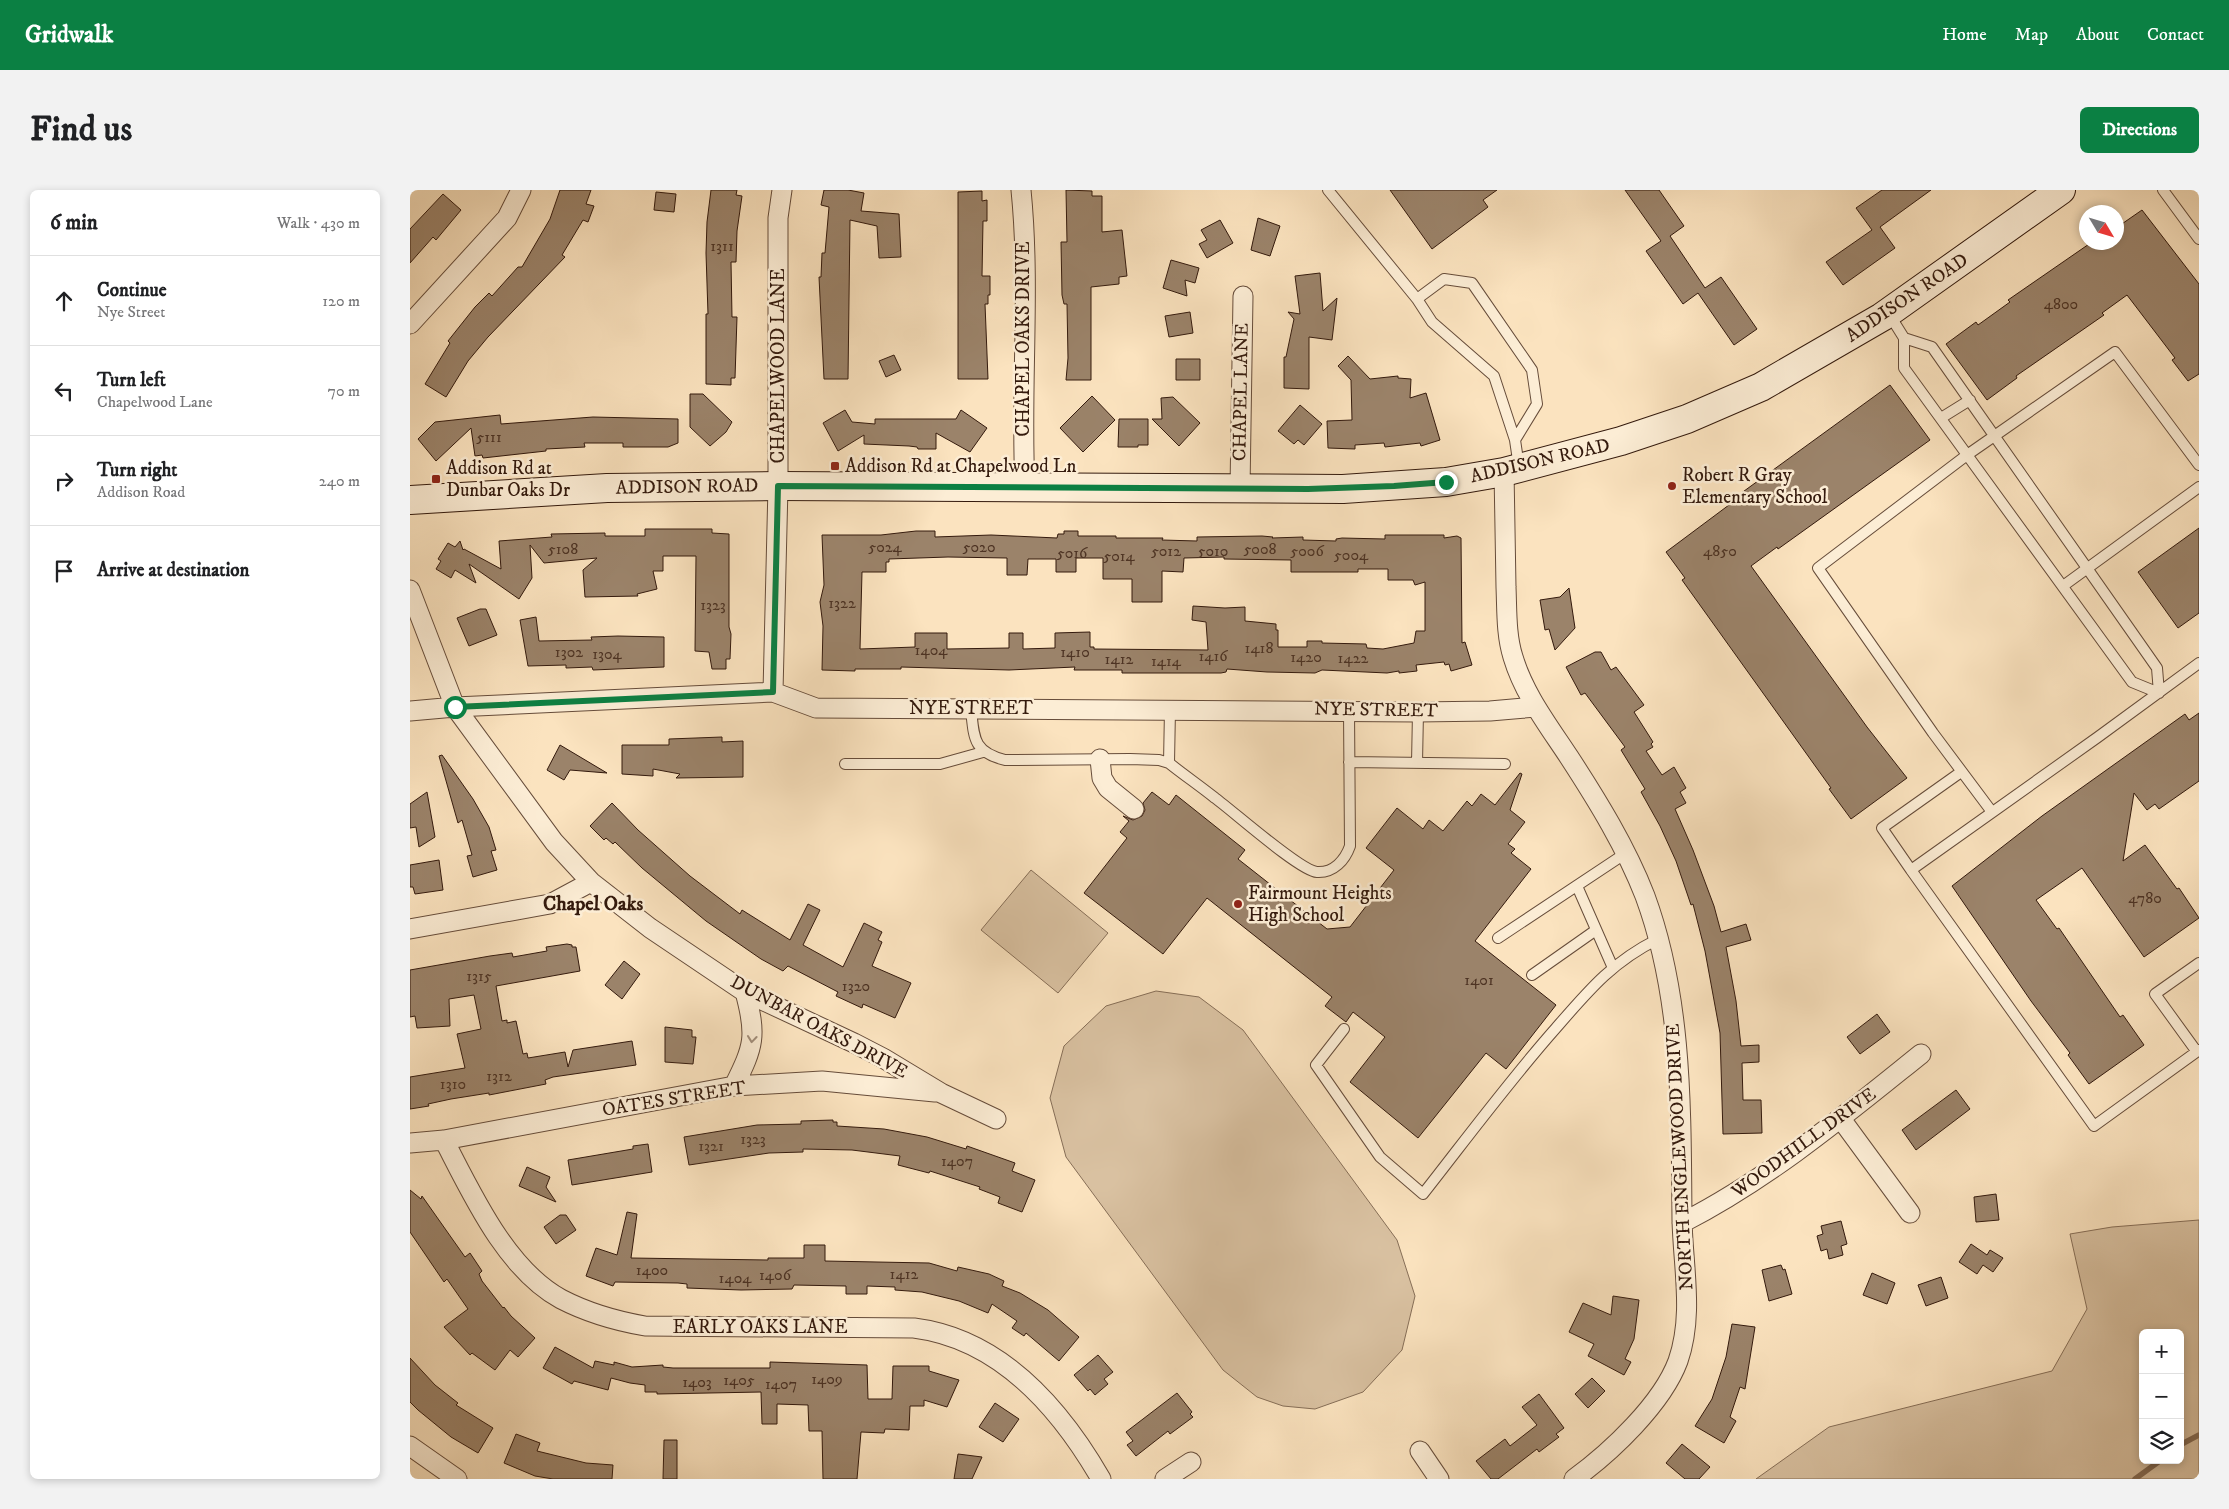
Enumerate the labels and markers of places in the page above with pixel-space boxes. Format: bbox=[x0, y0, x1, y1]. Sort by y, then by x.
place label: Addison Rd at Chapelwood Ln bbox=[845, 455, 1076, 478]
place label: Addison Rd at Dunbar Oaks Dr bbox=[446, 457, 570, 502]
marker: Addison Rd at Chapelwood Ln bbox=[829, 460, 841, 472]
place label: Robert R Gray Elementary School bbox=[1682, 464, 1828, 509]
marker: Addison Rd at Dunbar Oaks Dr bbox=[430, 473, 442, 485]
marker: Robert R Gray Elementary School bbox=[1666, 480, 1678, 492]
place label: Fairmount Heights High School bbox=[1248, 882, 1392, 927]
marker: Fairmount Heights High School bbox=[1232, 898, 1244, 910]

